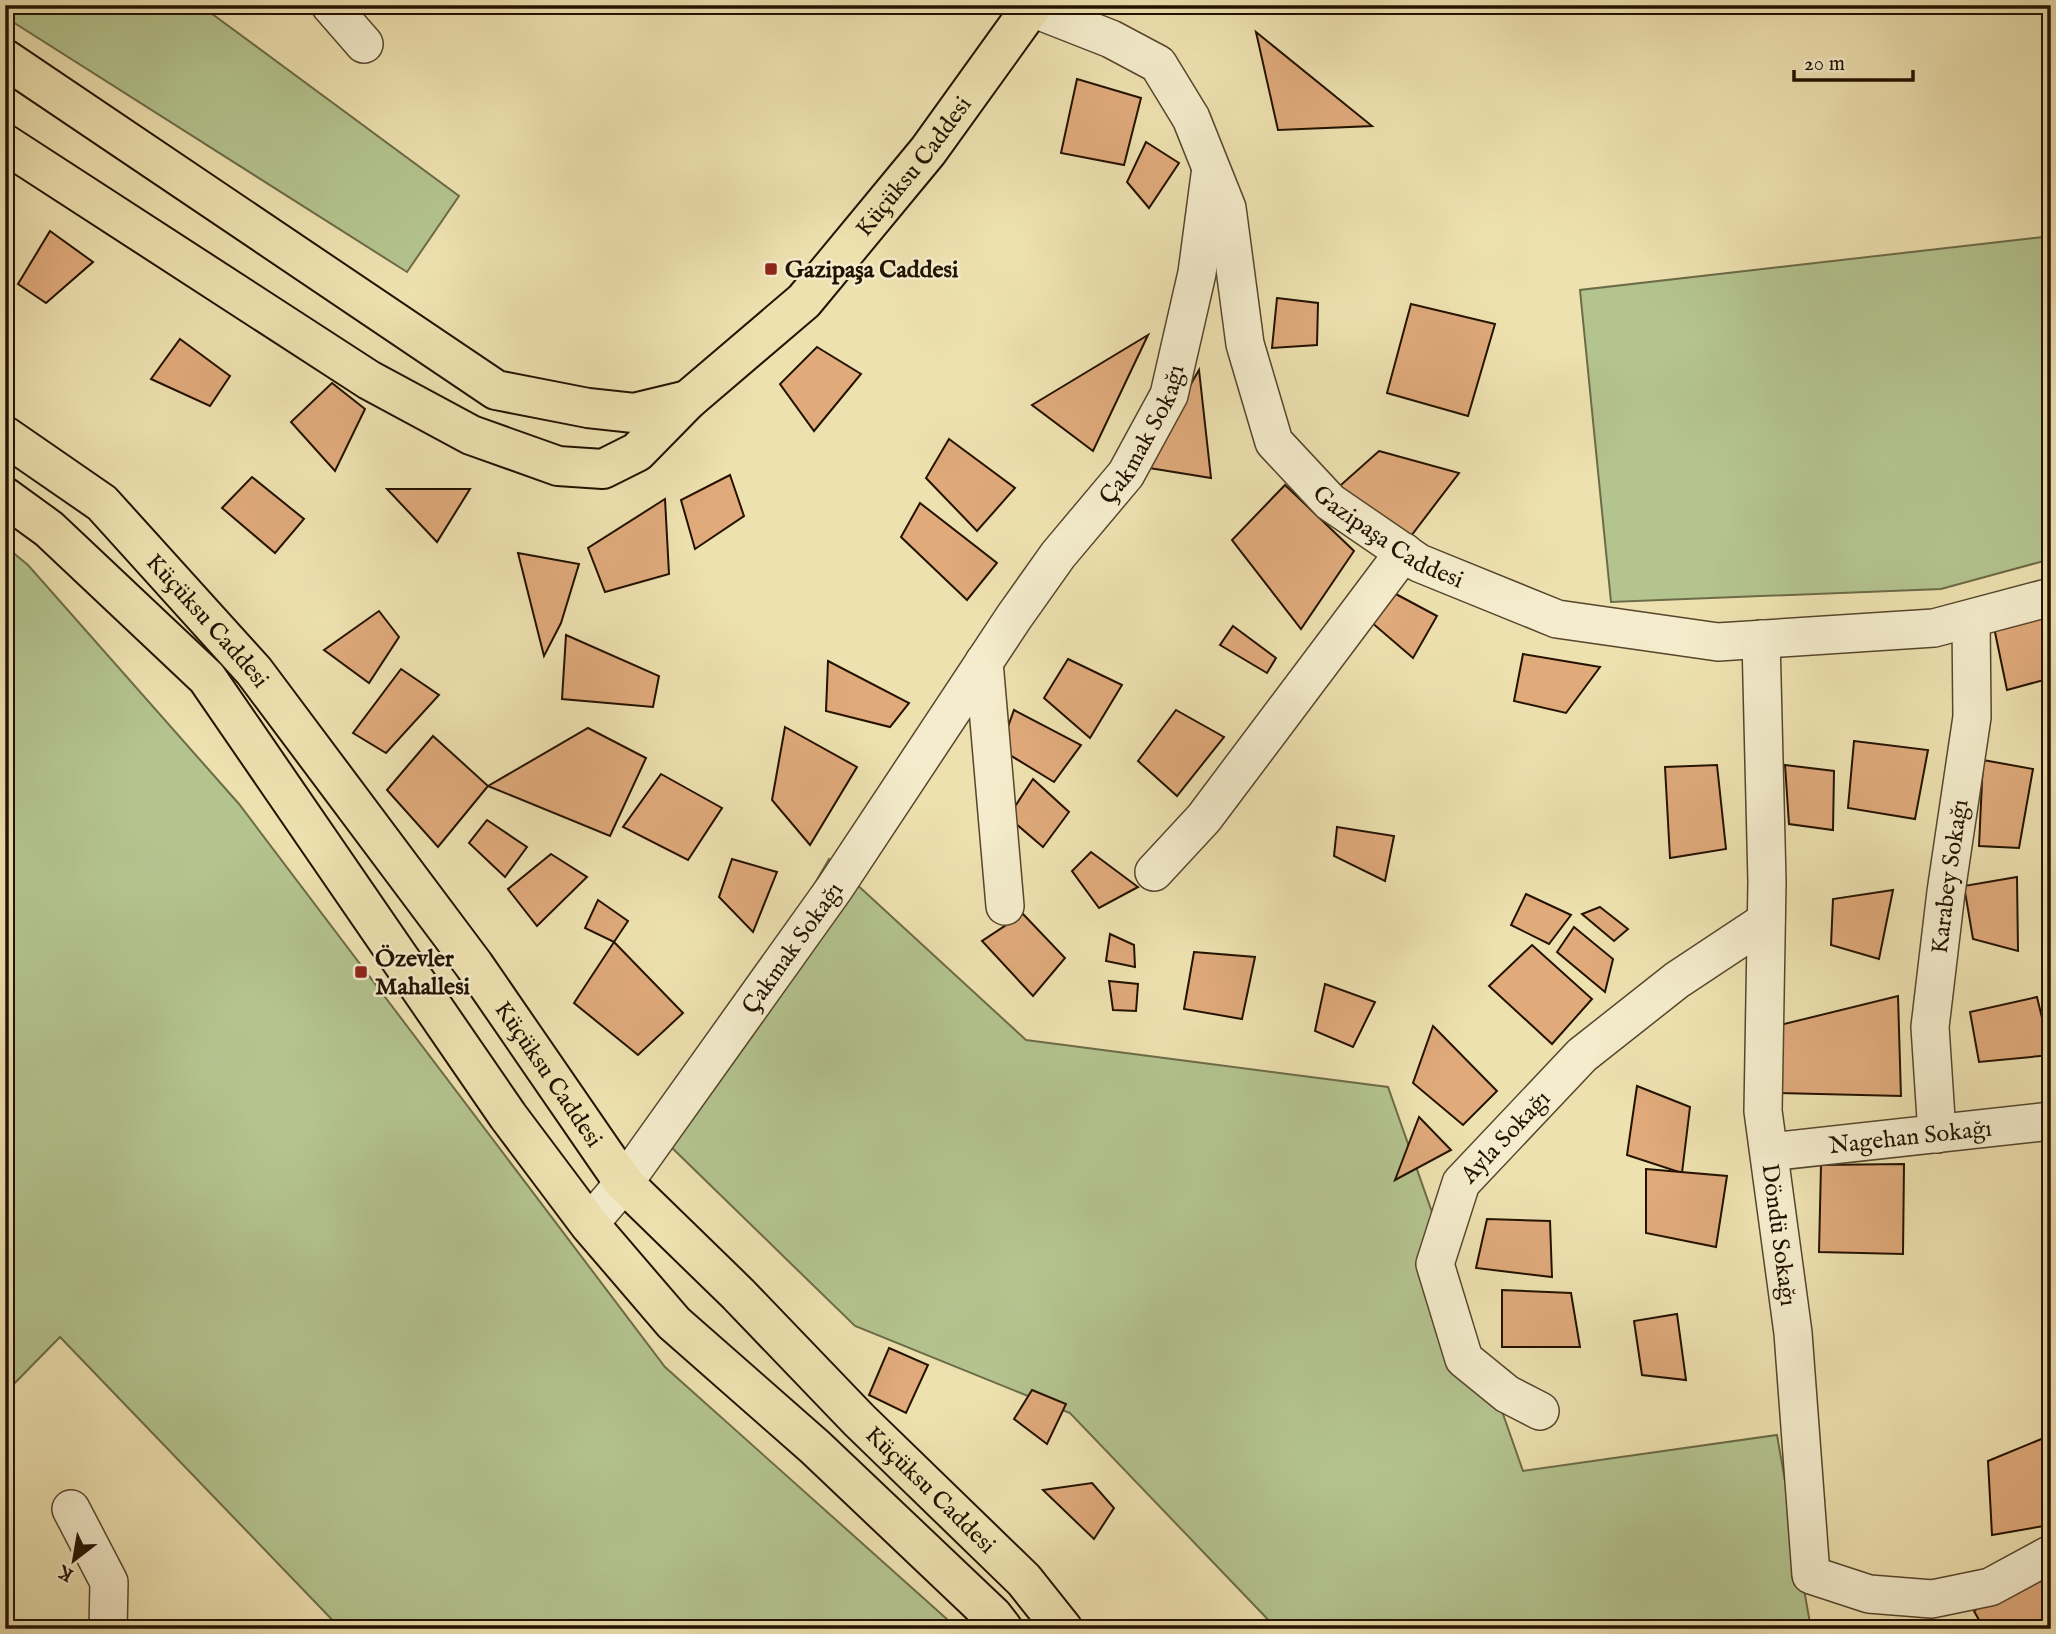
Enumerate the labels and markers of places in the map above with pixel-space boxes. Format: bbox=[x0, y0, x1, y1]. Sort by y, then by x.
place label: Gazipaşa Caddesi bbox=[785, 255, 959, 286]
marker: Gazipaşa Caddesi bbox=[763, 261, 779, 277]
place label: Özevler Mahallesi bbox=[375, 944, 471, 1003]
marker: Özevler Mahallesi bbox=[353, 964, 369, 980]

